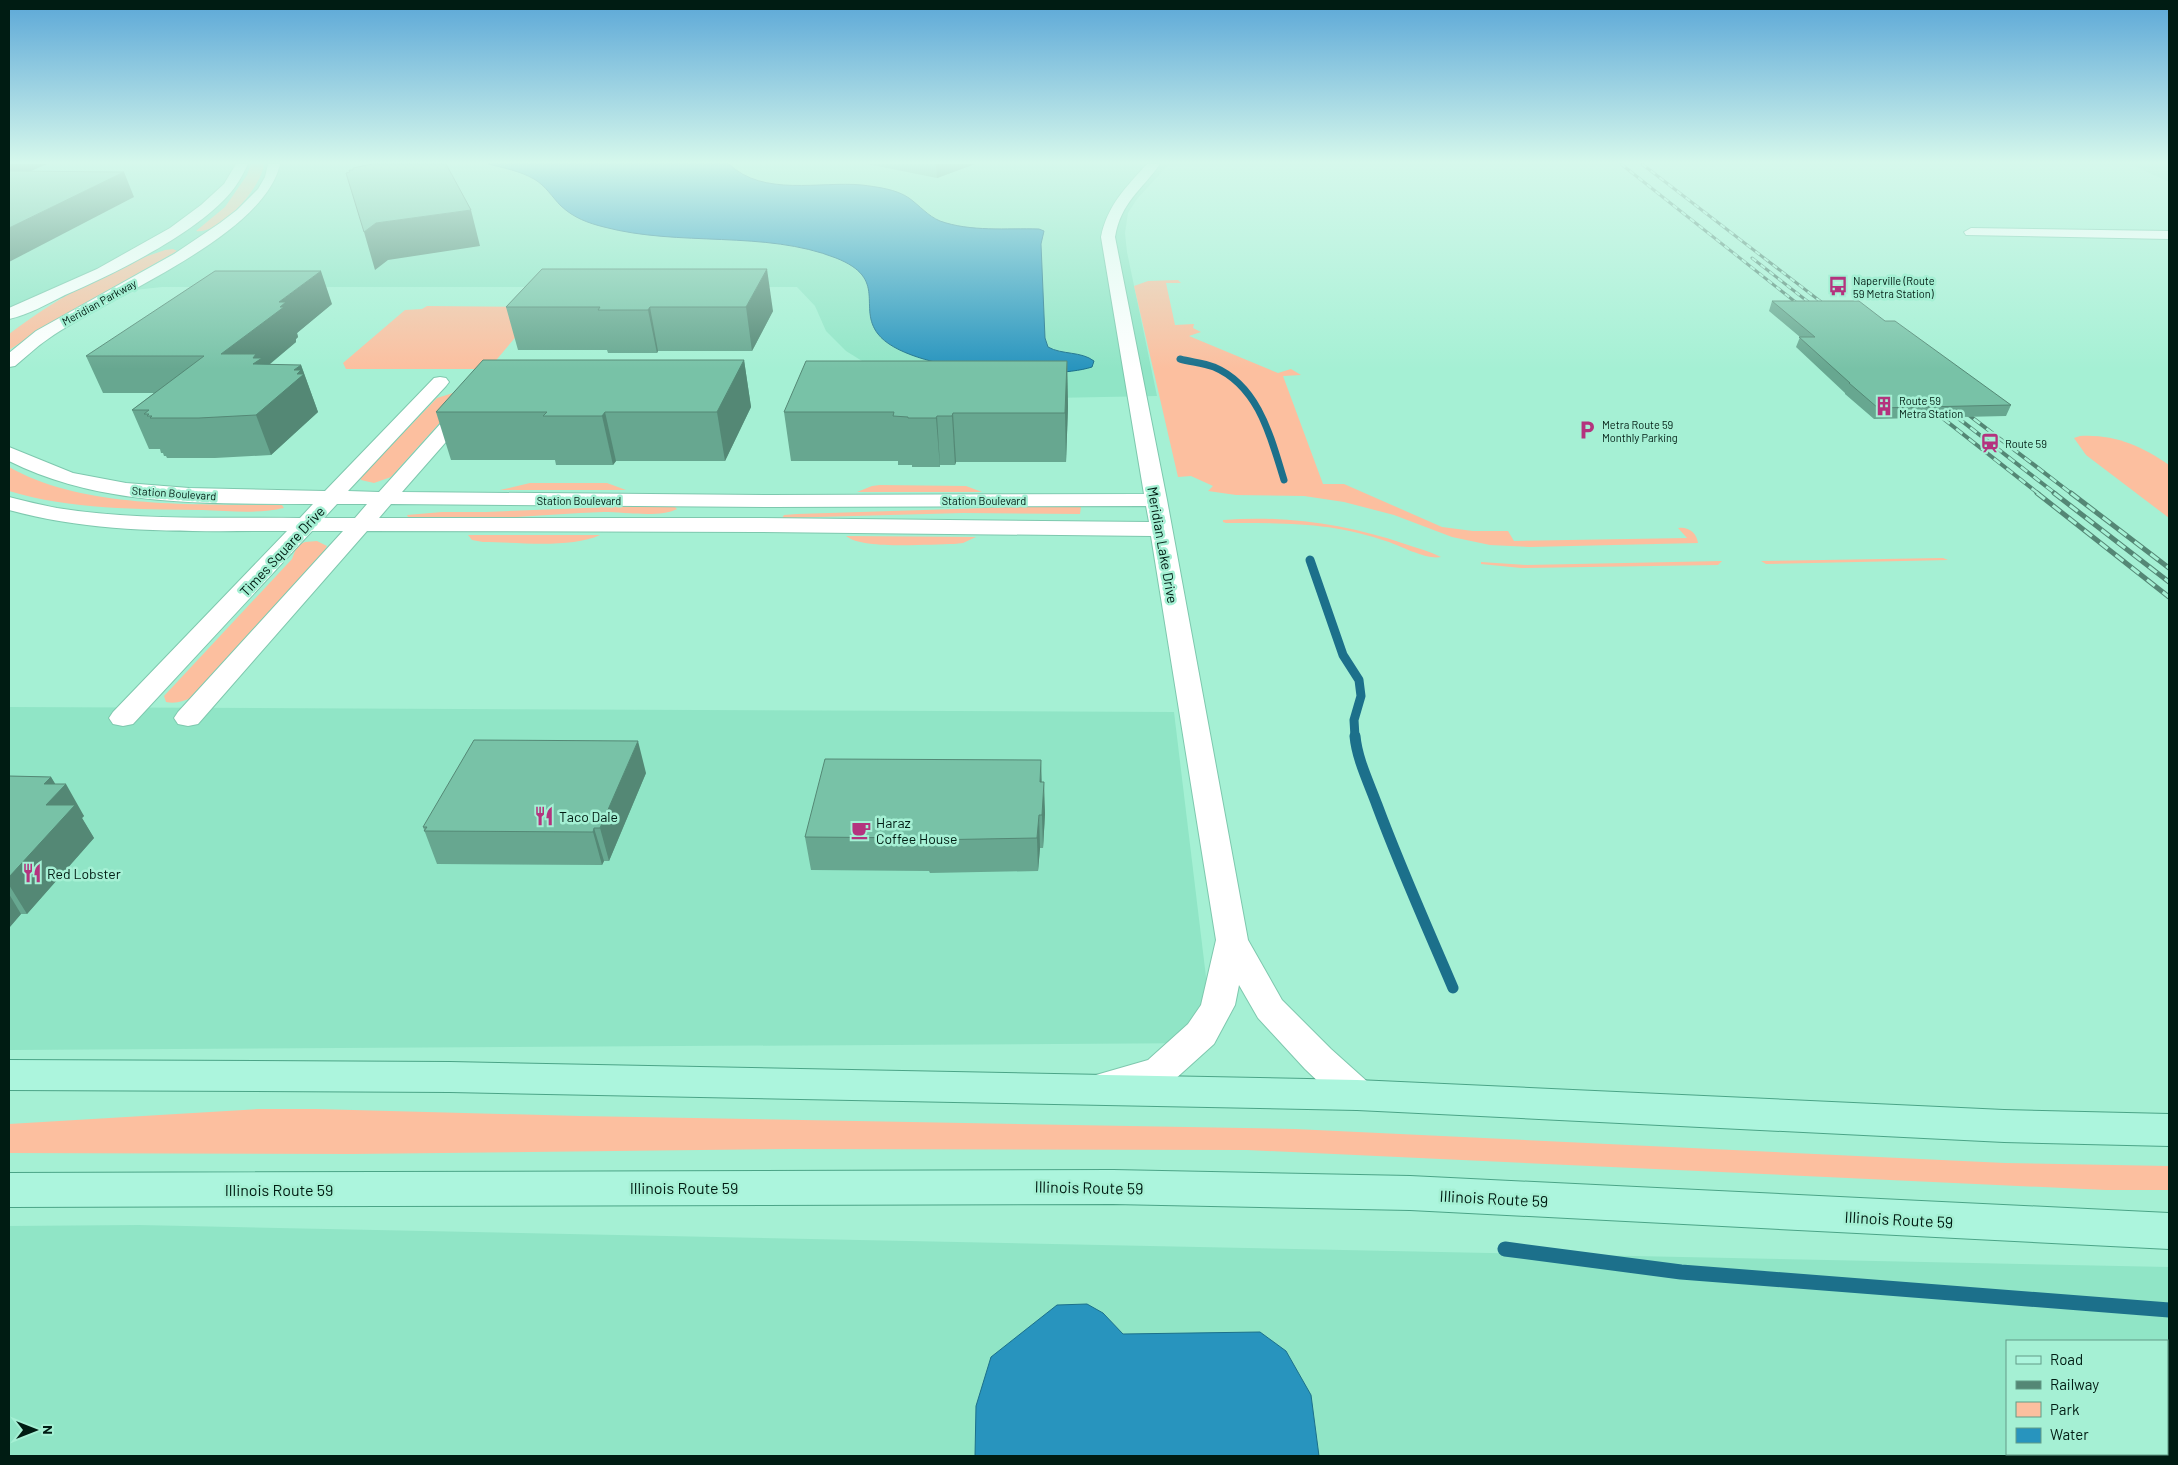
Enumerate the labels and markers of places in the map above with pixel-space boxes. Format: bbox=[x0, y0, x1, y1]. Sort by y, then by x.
place label: Naperville (Route 59 Metra Station) bbox=[1853, 274, 1935, 300]
bus stop icon: Naperville (Route 59 Metra Station) bbox=[1827, 275, 1849, 297]
place label: Route 59 Metra Station bbox=[1899, 394, 1963, 420]
building icon: Route 59 Metra Station bbox=[1873, 395, 1895, 417]
place label: Metra Route 59 Monthly Parking bbox=[1602, 418, 1678, 444]
parking icon: Metra Route 59 Monthly Parking bbox=[1576, 419, 1598, 441]
station icon: Route 59 bbox=[1979, 432, 2001, 454]
place label: Route 59 bbox=[2005, 437, 2047, 450]
restaurant icon: Taco Dale bbox=[533, 805, 555, 827]
place label: Taco Dale bbox=[559, 808, 618, 825]
place label: Haraz Coffee House bbox=[876, 814, 958, 847]
cafe icon: Haraz Coffee House bbox=[850, 819, 872, 841]
restaurant icon: Red Lobster bbox=[21, 862, 43, 884]
place label: Red Lobster bbox=[47, 865, 121, 882]

